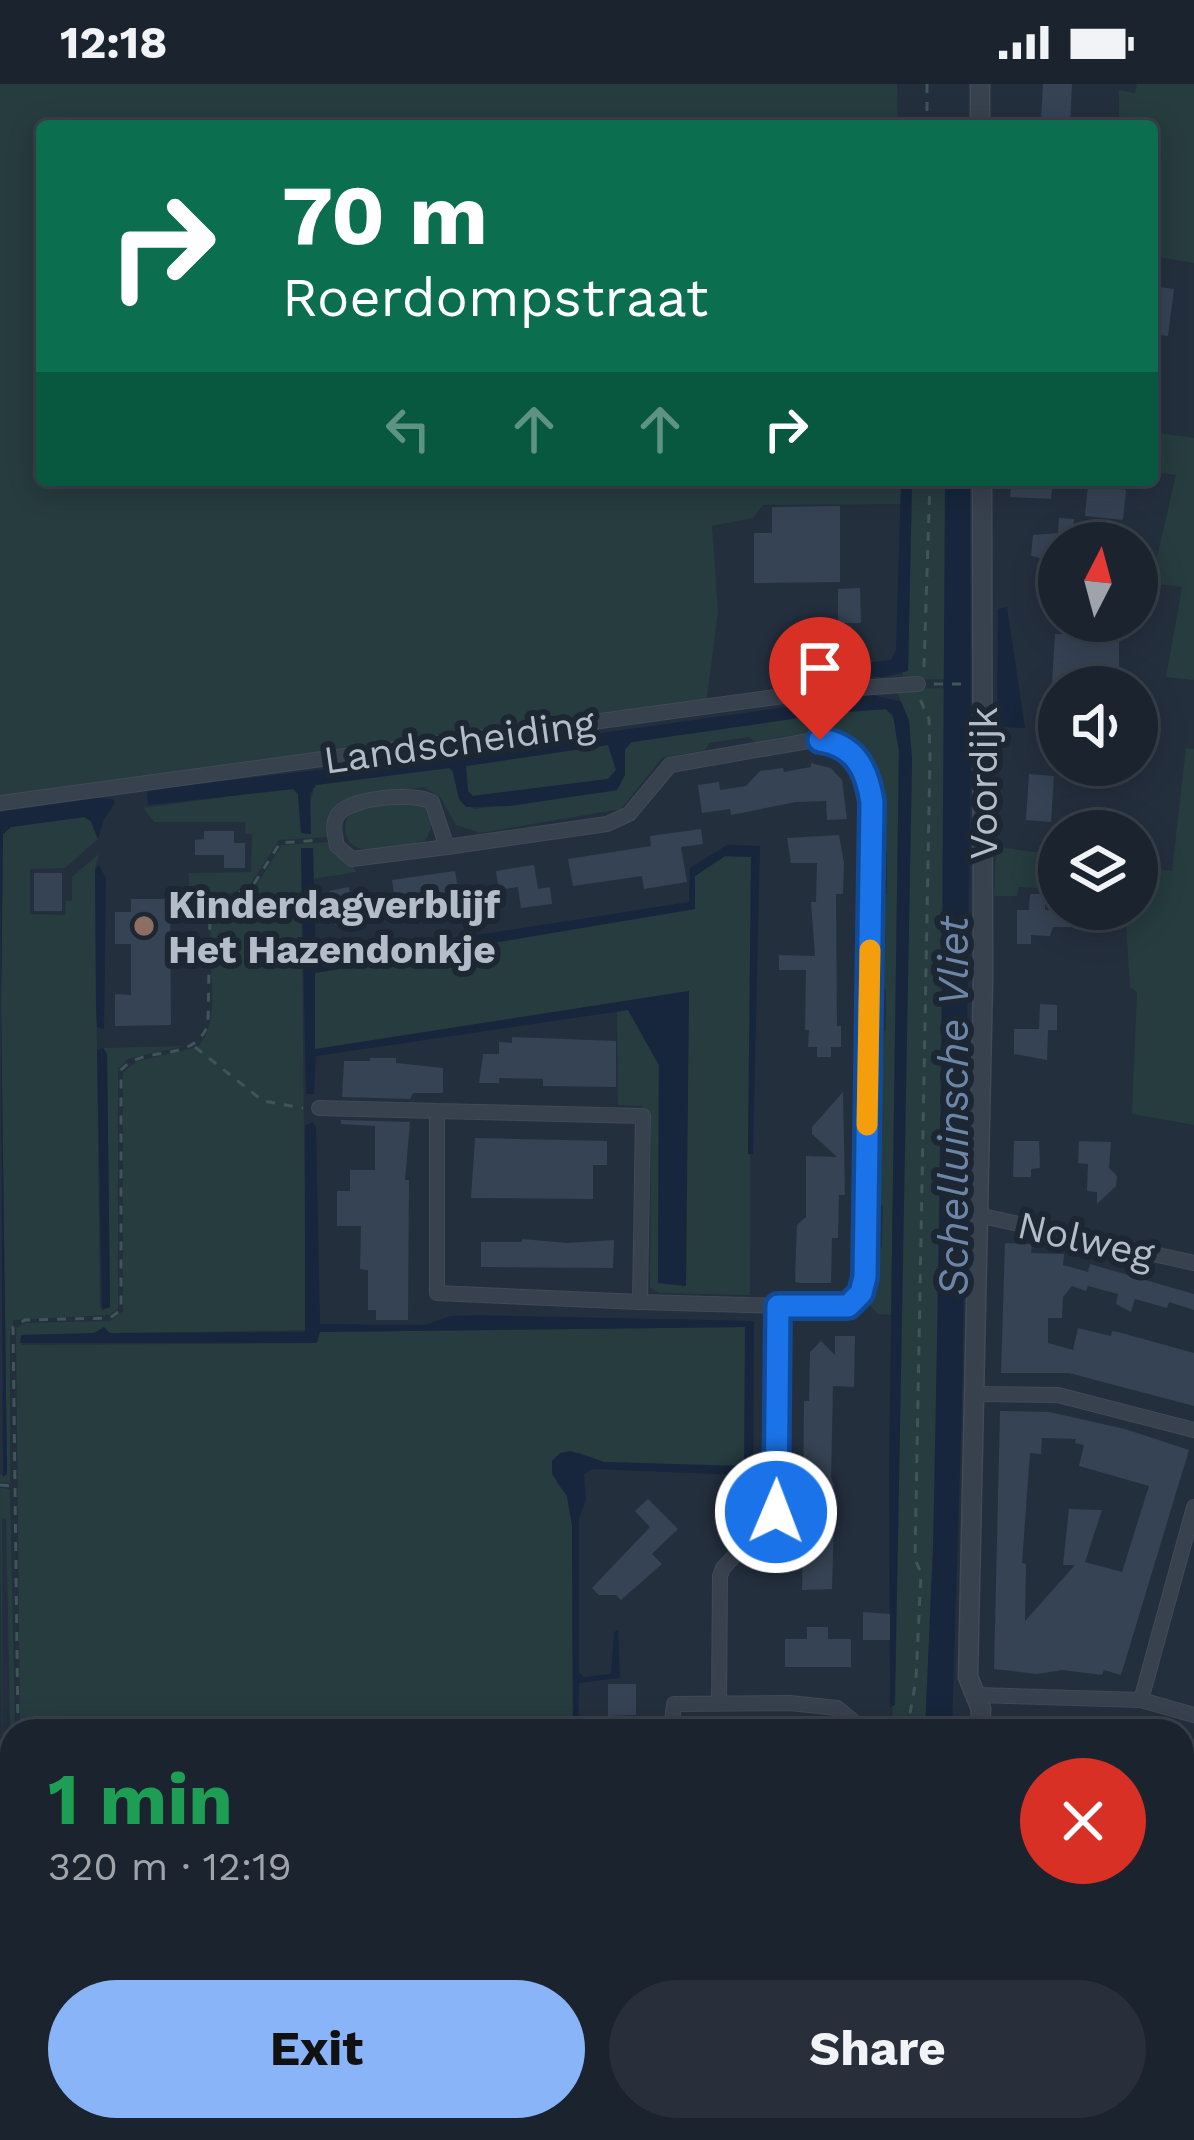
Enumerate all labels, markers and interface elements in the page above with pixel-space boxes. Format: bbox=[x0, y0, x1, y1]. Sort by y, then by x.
text: 12:18 bbox=[60, 16, 167, 69]
text: 70 m bbox=[282, 166, 488, 264]
icon: right bbox=[84, 168, 240, 324]
text: Roerdompstraat bbox=[282, 266, 708, 329]
icon: left bbox=[375, 396, 441, 462]
icon: ahead bbox=[501, 396, 567, 462]
icon: ahead bbox=[627, 396, 693, 462]
icon: right bbox=[753, 396, 819, 462]
north arrow bbox=[1038, 522, 1158, 642]
map controls bbox=[1038, 522, 1158, 930]
pin bbox=[769, 617, 871, 740]
icon: arrive bbox=[787, 635, 853, 701]
button: sound bbox=[1038, 666, 1158, 786]
street label: Landscheiding bbox=[321, 700, 598, 783]
street label: Voordijk bbox=[961, 707, 1006, 859]
button: layers bbox=[1038, 810, 1158, 930]
place label: Kinderdagverblijf Het Hazendonkje bbox=[168, 882, 501, 972]
marker: Kinderdagverblijf Het Hazendonkje bbox=[131, 913, 157, 939]
water label: Schelluinsche Vliet bbox=[929, 915, 978, 1296]
street label: Nolweg bbox=[1013, 1202, 1159, 1277]
position arrow bbox=[713, 1449, 839, 1575]
text: 1 min bbox=[48, 1757, 233, 1841]
button: close bbox=[1020, 1758, 1146, 1884]
text: 320 m · 12:19 bbox=[48, 1844, 292, 1889]
button: Exit bbox=[48, 1980, 585, 2118]
button: Share bbox=[609, 1980, 1146, 2118]

